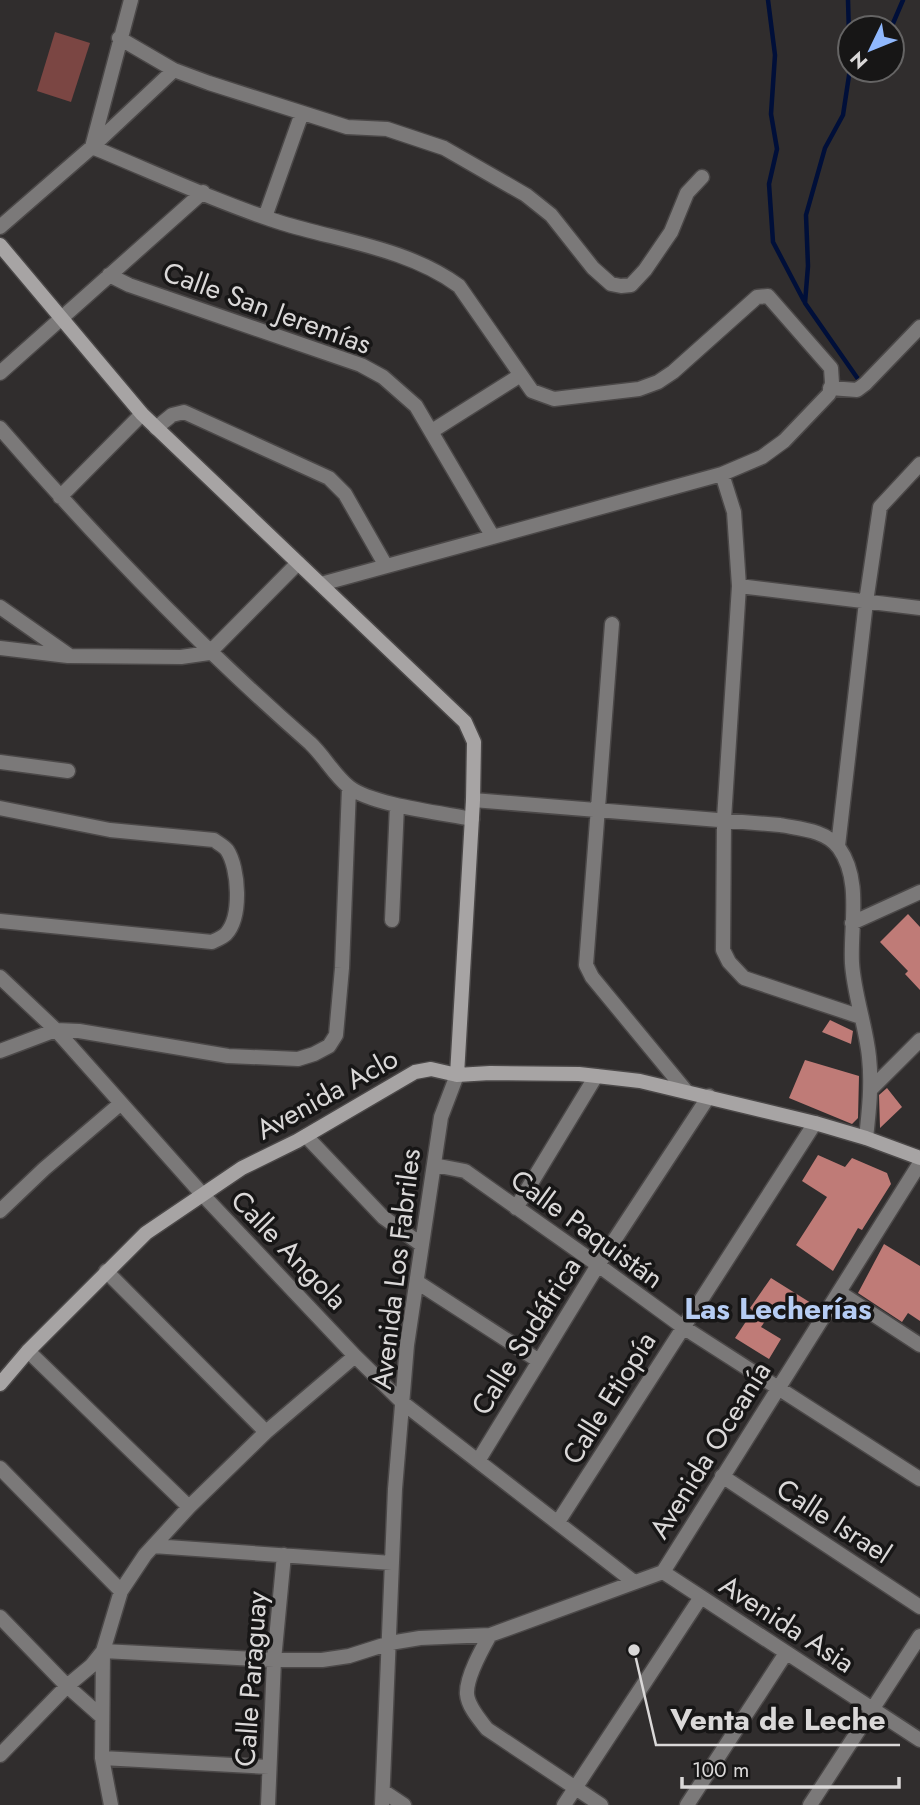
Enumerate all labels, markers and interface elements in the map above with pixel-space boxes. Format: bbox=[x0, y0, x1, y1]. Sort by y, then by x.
north arrow bbox=[836, 14, 906, 84]
text: N bbox=[844, 46, 874, 75]
street label: Calle San Jeremías bbox=[157, 251, 377, 365]
street label: Avenida Aclo bbox=[248, 1038, 406, 1150]
street label: Avenida Los Fabriles bbox=[361, 1146, 431, 1392]
street label: Calle Paquistán bbox=[502, 1159, 672, 1299]
street label: Calle Angola bbox=[221, 1181, 357, 1319]
street label: Calle Sudáfrica bbox=[461, 1249, 591, 1423]
district label: Las Lecherías bbox=[684, 1287, 872, 1330]
street label: Calle Etiopía bbox=[552, 1324, 666, 1472]
street label: Avenida Oceanía bbox=[639, 1353, 781, 1547]
street label: Calle Israel bbox=[768, 1468, 900, 1574]
street label: Avenida Asia bbox=[711, 1565, 863, 1683]
street label: Calle Paraguay bbox=[224, 1589, 278, 1768]
callout: Venta de Leche bbox=[656, 1694, 900, 1745]
text: Venta de Leche bbox=[669, 1698, 886, 1741]
scale bar bbox=[682, 1745, 899, 1789]
text: 100 m bbox=[692, 1755, 749, 1785]

